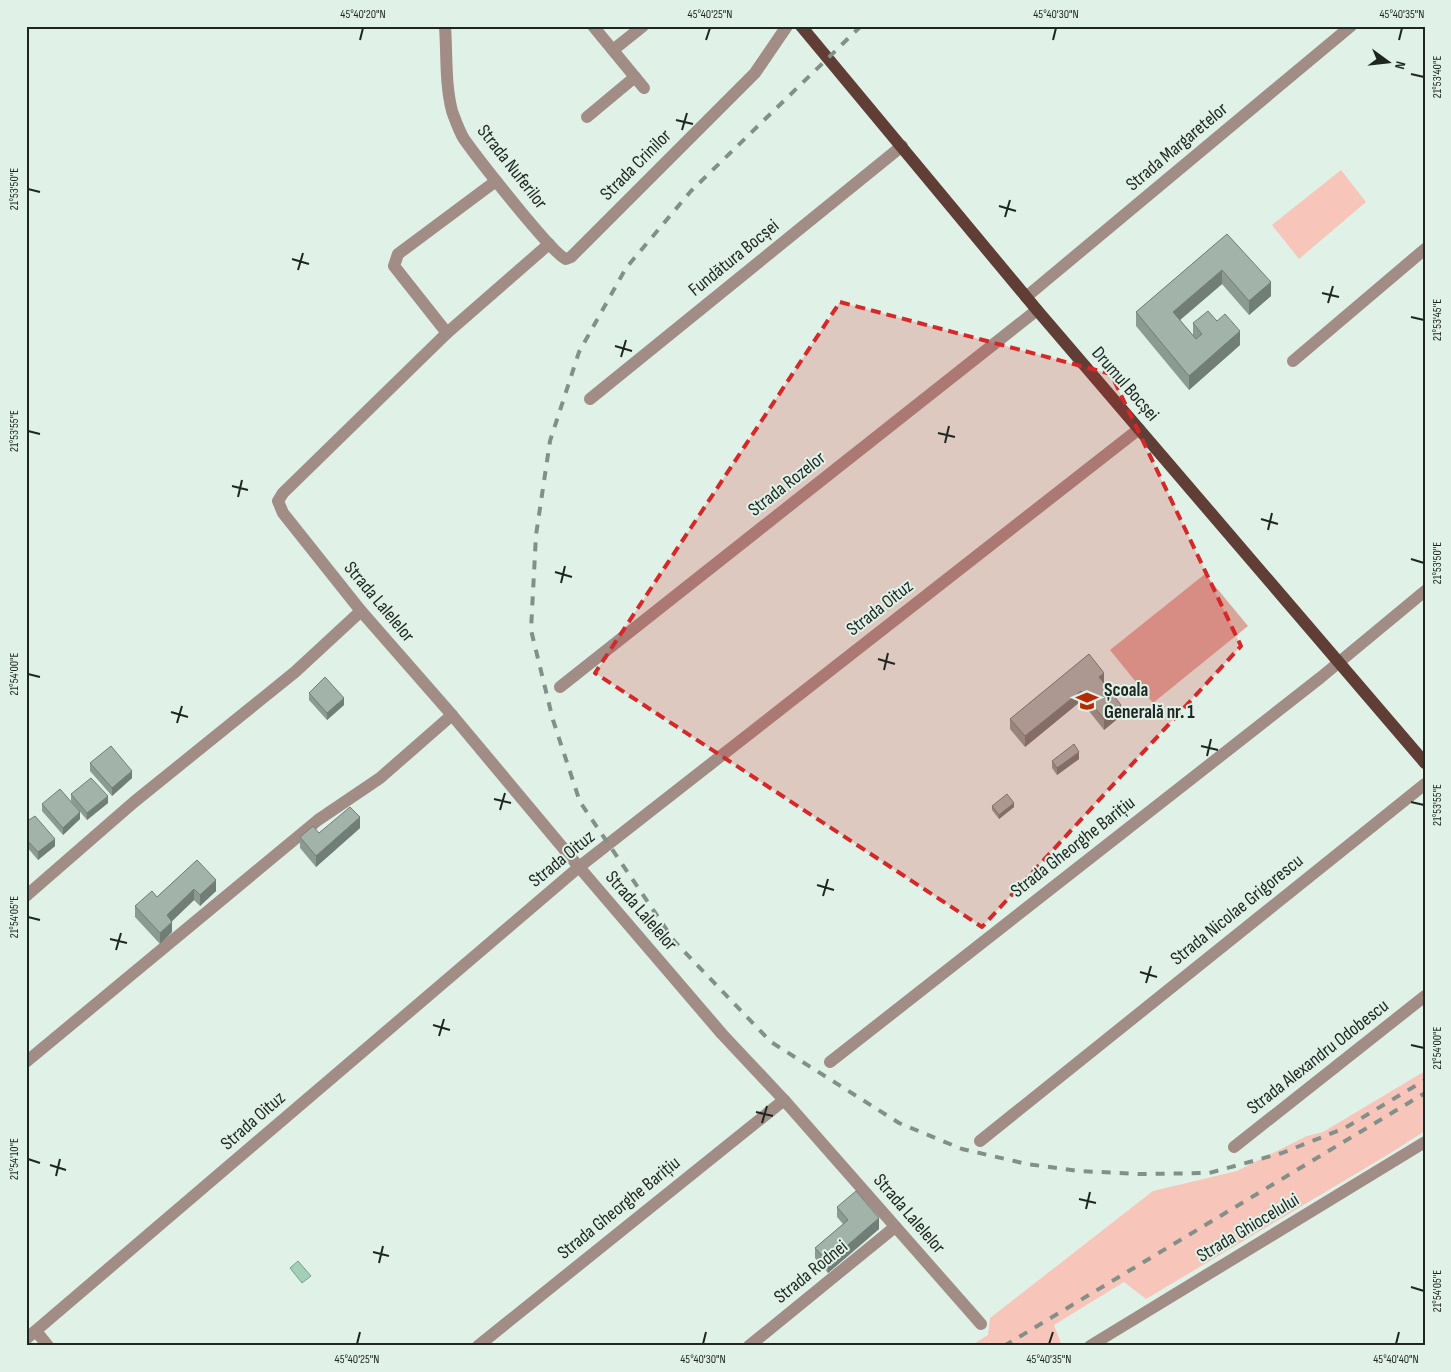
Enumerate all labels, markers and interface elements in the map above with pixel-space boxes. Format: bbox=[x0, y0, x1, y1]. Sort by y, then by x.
text: 45°40'20"N bbox=[340, 7, 386, 22]
text: 45°40'25"N bbox=[688, 7, 732, 22]
text: 45°40'30"N bbox=[1033, 7, 1079, 22]
text: 45°40'35"N bbox=[1380, 7, 1424, 22]
north arrow bbox=[1364, 38, 1414, 88]
text: 21°53'40"E bbox=[1430, 56, 1445, 98]
text: N bbox=[1391, 59, 1409, 71]
street label: Strada Margaretelor bbox=[1121, 97, 1233, 196]
street label: Strada Nuferilor bbox=[472, 120, 552, 214]
street label: Strada Crinilor bbox=[596, 124, 677, 205]
text: 21°53'50"E bbox=[7, 168, 22, 210]
street label: Fundătura Bocșei bbox=[684, 215, 784, 301]
text: 21°53'45"E bbox=[1430, 299, 1445, 341]
street label: Drumul Bocșei bbox=[1086, 342, 1164, 426]
text: 21°53'55"E bbox=[7, 410, 22, 452]
street label: Strada Rozelor bbox=[744, 446, 831, 521]
text: 21°53'50"E bbox=[1430, 542, 1445, 584]
street label: Strada Lalelelor bbox=[339, 557, 420, 647]
street label: Strada Oituz bbox=[842, 575, 918, 641]
text: 21°54'00"E bbox=[7, 652, 22, 696]
place label: Școala Generală nr. 1 bbox=[1104, 679, 1195, 724]
school or university icon: Școala Generală nr. 1 bbox=[1074, 688, 1100, 714]
text: 21°53'55"E bbox=[1430, 784, 1445, 826]
street label: Strada Gheorghe Barițiu bbox=[1006, 791, 1140, 903]
street label: Strada Oituz bbox=[524, 825, 600, 893]
street label: Strada Nicolae Grigorescu bbox=[1166, 850, 1308, 970]
street label: Strada Lalelelor bbox=[600, 866, 682, 956]
text: 21°54'05"E bbox=[7, 896, 22, 938]
street label: Strada Alexandru Odobescu bbox=[1242, 994, 1394, 1120]
text: 21°54'00"E bbox=[1430, 1026, 1445, 1070]
street label: Strada Oituz bbox=[216, 1087, 290, 1155]
text: 21°54'10"E bbox=[7, 1138, 22, 1180]
street label: Strada Gheorghe Barițiu bbox=[553, 1151, 685, 1265]
street label: Strada Lalelelor bbox=[868, 1169, 950, 1259]
street label: Strada Ghiocelului bbox=[1193, 1188, 1303, 1268]
street label: Strada Rodnei bbox=[769, 1235, 853, 1309]
text: 21°54'05"E bbox=[1430, 1270, 1445, 1312]
text: 45°40'25"N bbox=[335, 1352, 379, 1367]
text: 45°40'30"N bbox=[680, 1352, 726, 1367]
text: 45°40'35"N bbox=[1027, 1352, 1071, 1367]
text: 45°40'40"N bbox=[1373, 1352, 1419, 1367]

